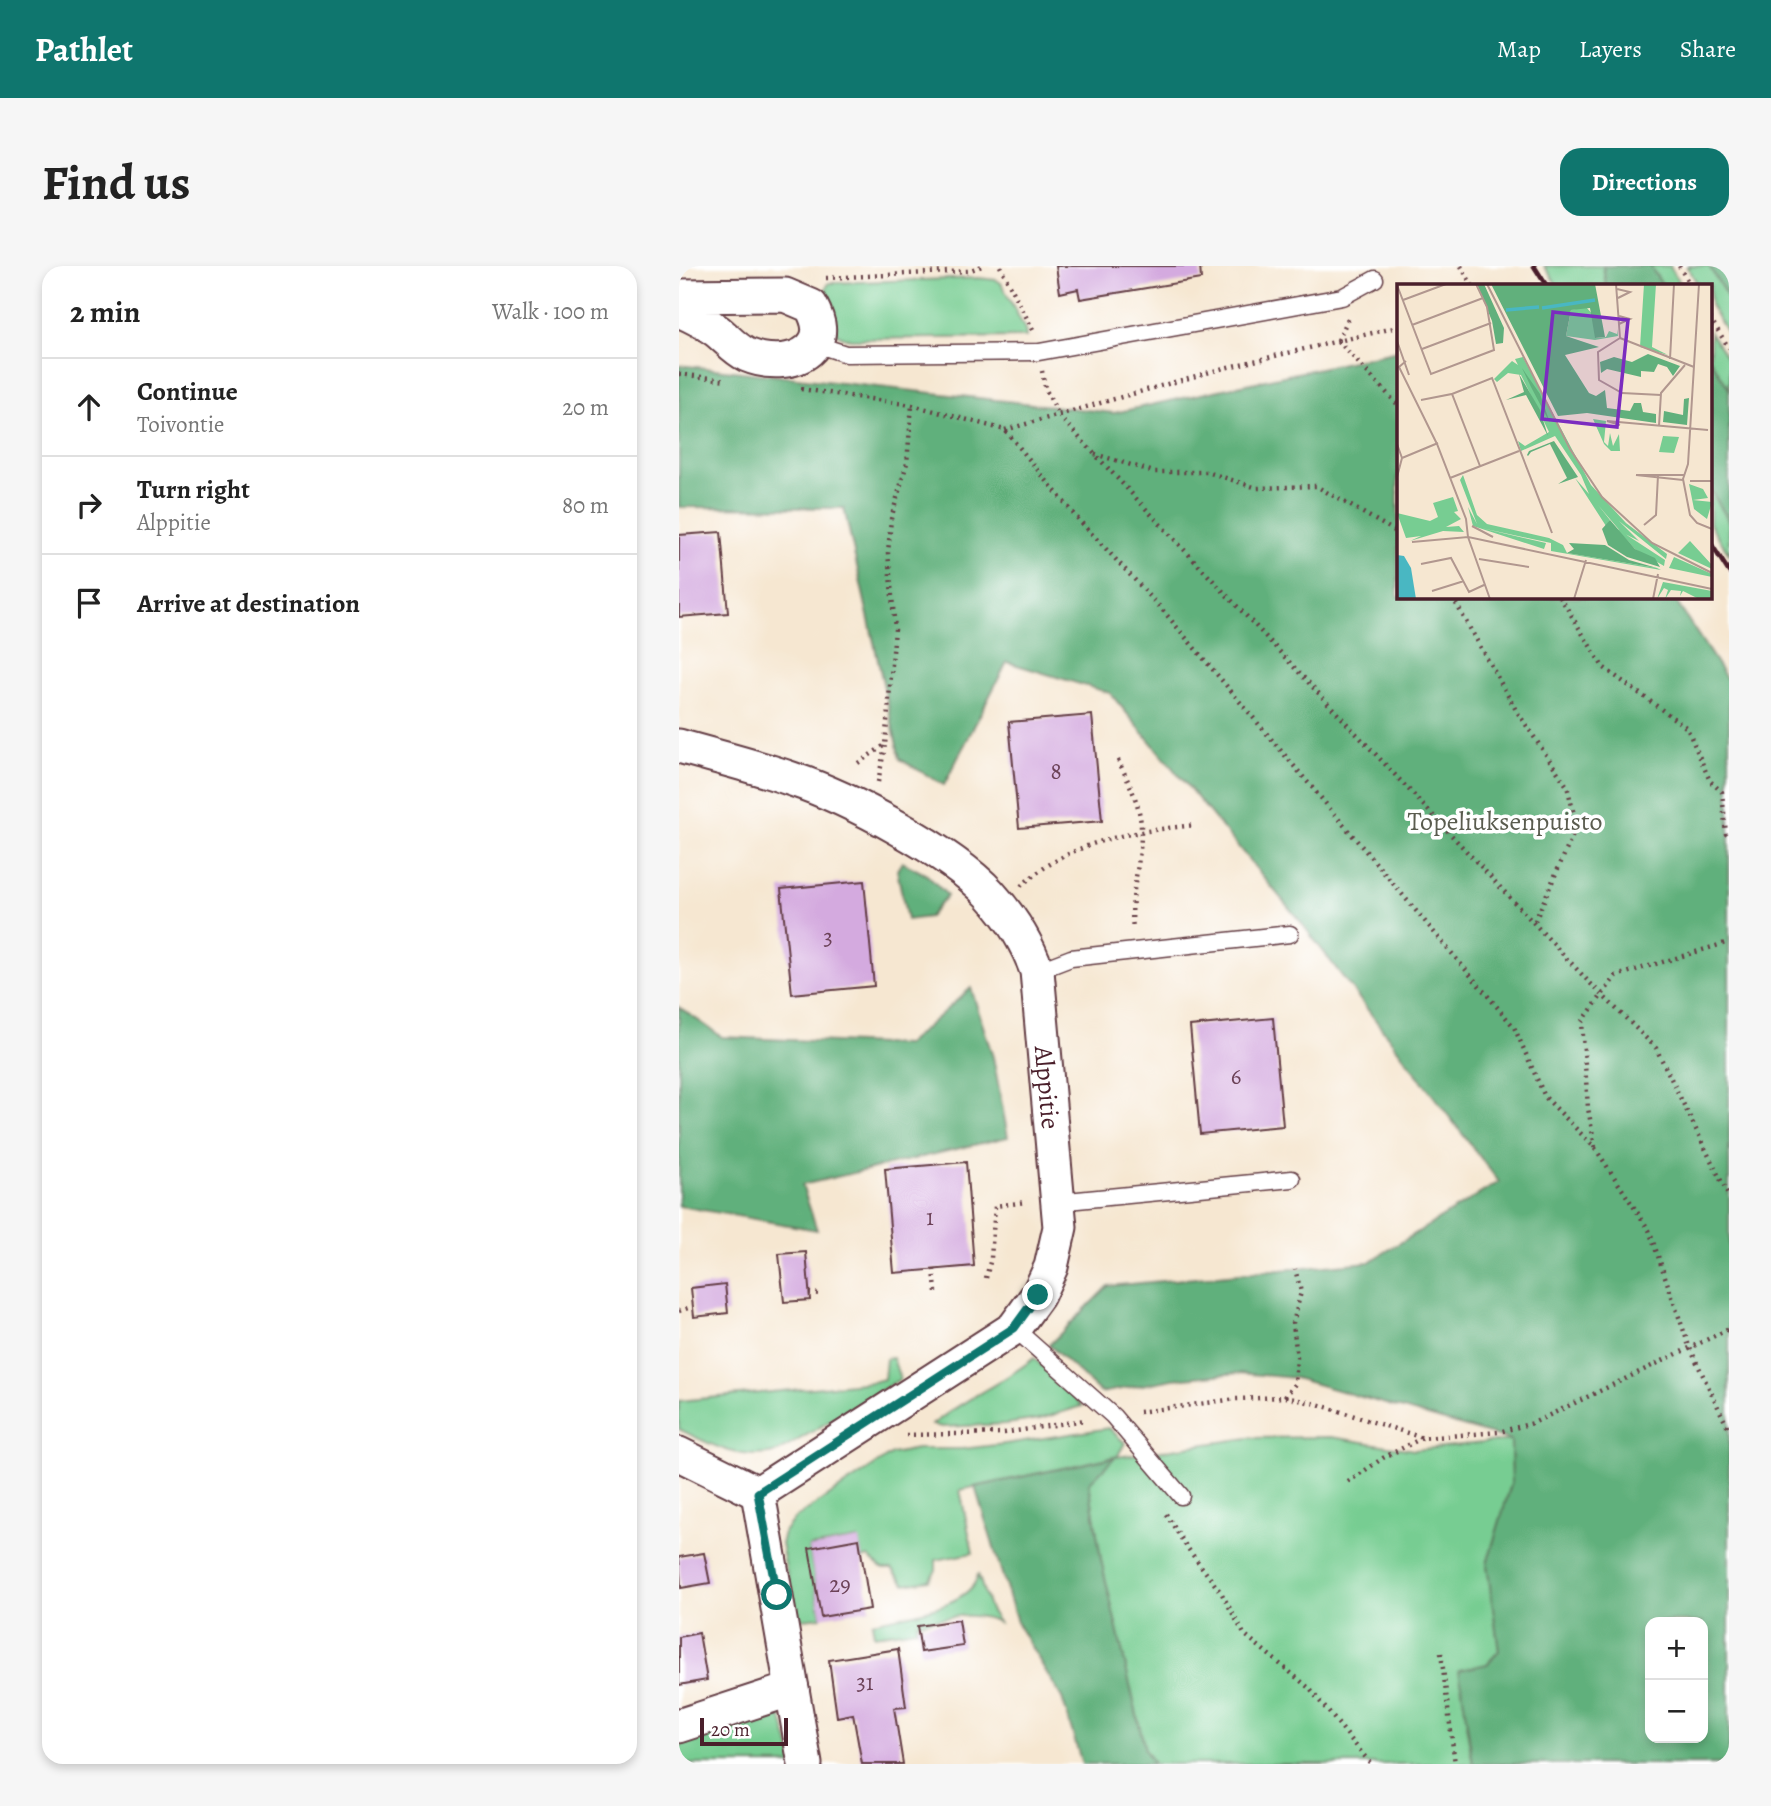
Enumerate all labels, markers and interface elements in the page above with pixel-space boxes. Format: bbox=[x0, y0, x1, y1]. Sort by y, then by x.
text: Pathlet bbox=[35, 27, 133, 72]
text: Map bbox=[1497, 33, 1541, 65]
text: Layers bbox=[1579, 33, 1642, 65]
text: Share bbox=[1680, 33, 1736, 65]
button: Directions bbox=[1560, 148, 1729, 216]
text: Find us bbox=[42, 149, 190, 216]
inset map bbox=[1397, 284, 1711, 598]
text: 2 min bbox=[70, 292, 140, 332]
text: Walk · 100 m bbox=[492, 296, 609, 327]
text: Continue bbox=[137, 374, 238, 409]
icon: ahead bbox=[70, 388, 108, 426]
text: 20 m bbox=[562, 392, 609, 423]
text: Toivontie bbox=[137, 409, 224, 440]
text: Turn right bbox=[137, 472, 250, 507]
icon: right bbox=[70, 486, 108, 524]
text: 80 m bbox=[562, 490, 609, 521]
text: Alppitie bbox=[137, 507, 211, 538]
icon: arrive bbox=[70, 584, 108, 622]
text: Arrive at destination bbox=[137, 586, 360, 621]
house number: 8 bbox=[1050, 756, 1062, 787]
park label: Topeliuksenpuisto bbox=[1407, 804, 1603, 839]
house number: 3 bbox=[823, 922, 833, 953]
street label: Alppitie bbox=[1026, 1043, 1069, 1131]
house number: 6 bbox=[1231, 1061, 1241, 1092]
house number: 1 bbox=[926, 1202, 934, 1233]
route end bbox=[1022, 1279, 1053, 1310]
house number: 29 bbox=[829, 1569, 851, 1600]
route start bbox=[761, 1579, 792, 1610]
map controls bbox=[1645, 1617, 1708, 1743]
button: + bbox=[1645, 1617, 1708, 1680]
house number: 31 bbox=[856, 1667, 874, 1698]
button: − bbox=[1645, 1680, 1708, 1743]
scale bar bbox=[700, 1715, 787, 1747]
text: 20 m bbox=[711, 1717, 750, 1743]

